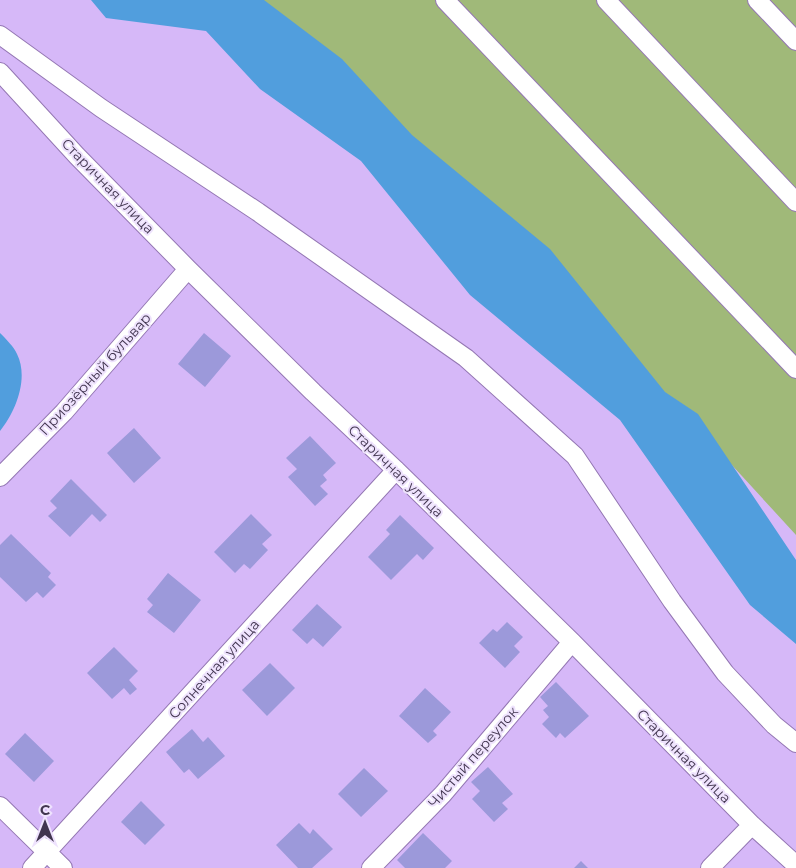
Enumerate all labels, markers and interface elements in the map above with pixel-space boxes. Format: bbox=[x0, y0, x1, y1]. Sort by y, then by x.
street label: Старичная улица bbox=[58, 135, 158, 237]
street label: Приозёрный бульвар bbox=[35, 309, 155, 439]
street label: Старичная улица bbox=[345, 421, 447, 521]
street label: Солнечная улица bbox=[165, 616, 263, 722]
street label: Чистый переулок bbox=[424, 703, 522, 811]
street label: Старичная улица bbox=[633, 705, 735, 807]
north arrow bbox=[20, 798, 70, 848]
text: С bbox=[40, 801, 50, 819]

